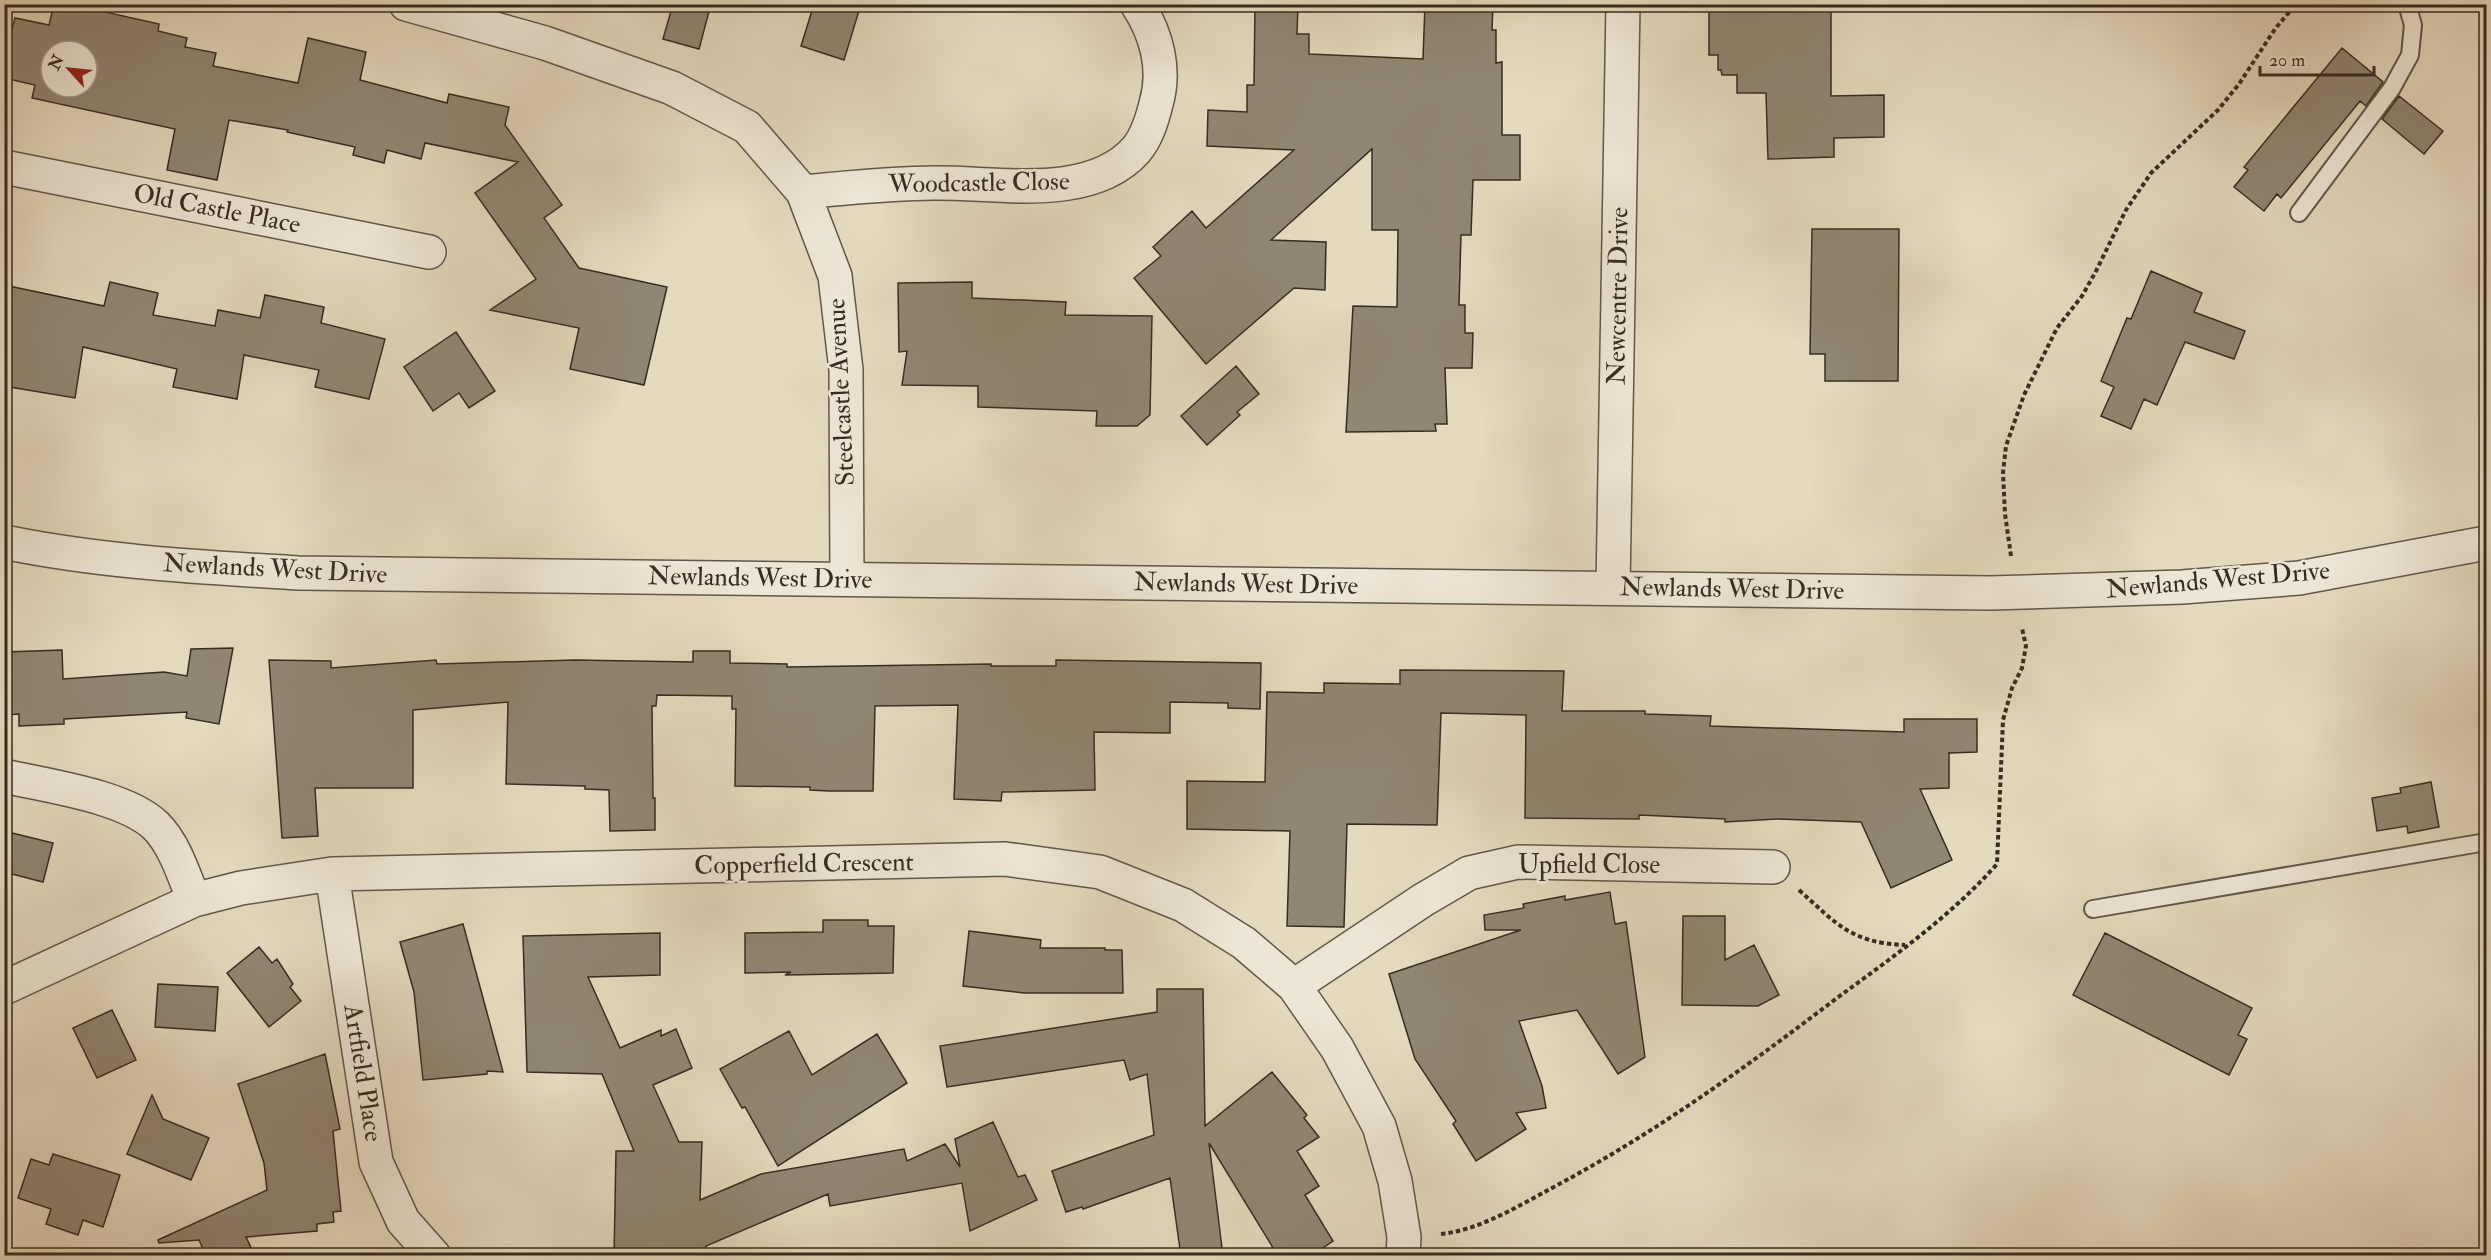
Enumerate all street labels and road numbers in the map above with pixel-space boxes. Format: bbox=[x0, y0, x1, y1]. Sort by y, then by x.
street label: Woodcastle Close bbox=[887, 165, 1070, 201]
street label: Old Castle Place bbox=[131, 177, 303, 241]
street label: Newcentre Drive bbox=[1600, 207, 1636, 385]
street label: Steelcastle Avenue bbox=[820, 297, 862, 487]
street label: Newlands West Drive bbox=[162, 547, 388, 591]
street label: Newlands West Drive bbox=[2105, 554, 2331, 606]
street label: Newlands West Drive bbox=[647, 560, 873, 596]
street label: Newlands West Drive bbox=[1133, 566, 1359, 602]
street label: Newlands West Drive bbox=[1619, 571, 1845, 607]
street label: Copperfield Crescent bbox=[694, 846, 914, 883]
street label: Upfield Close bbox=[1518, 849, 1660, 882]
street label: Artfield Place bbox=[336, 1001, 390, 1144]

